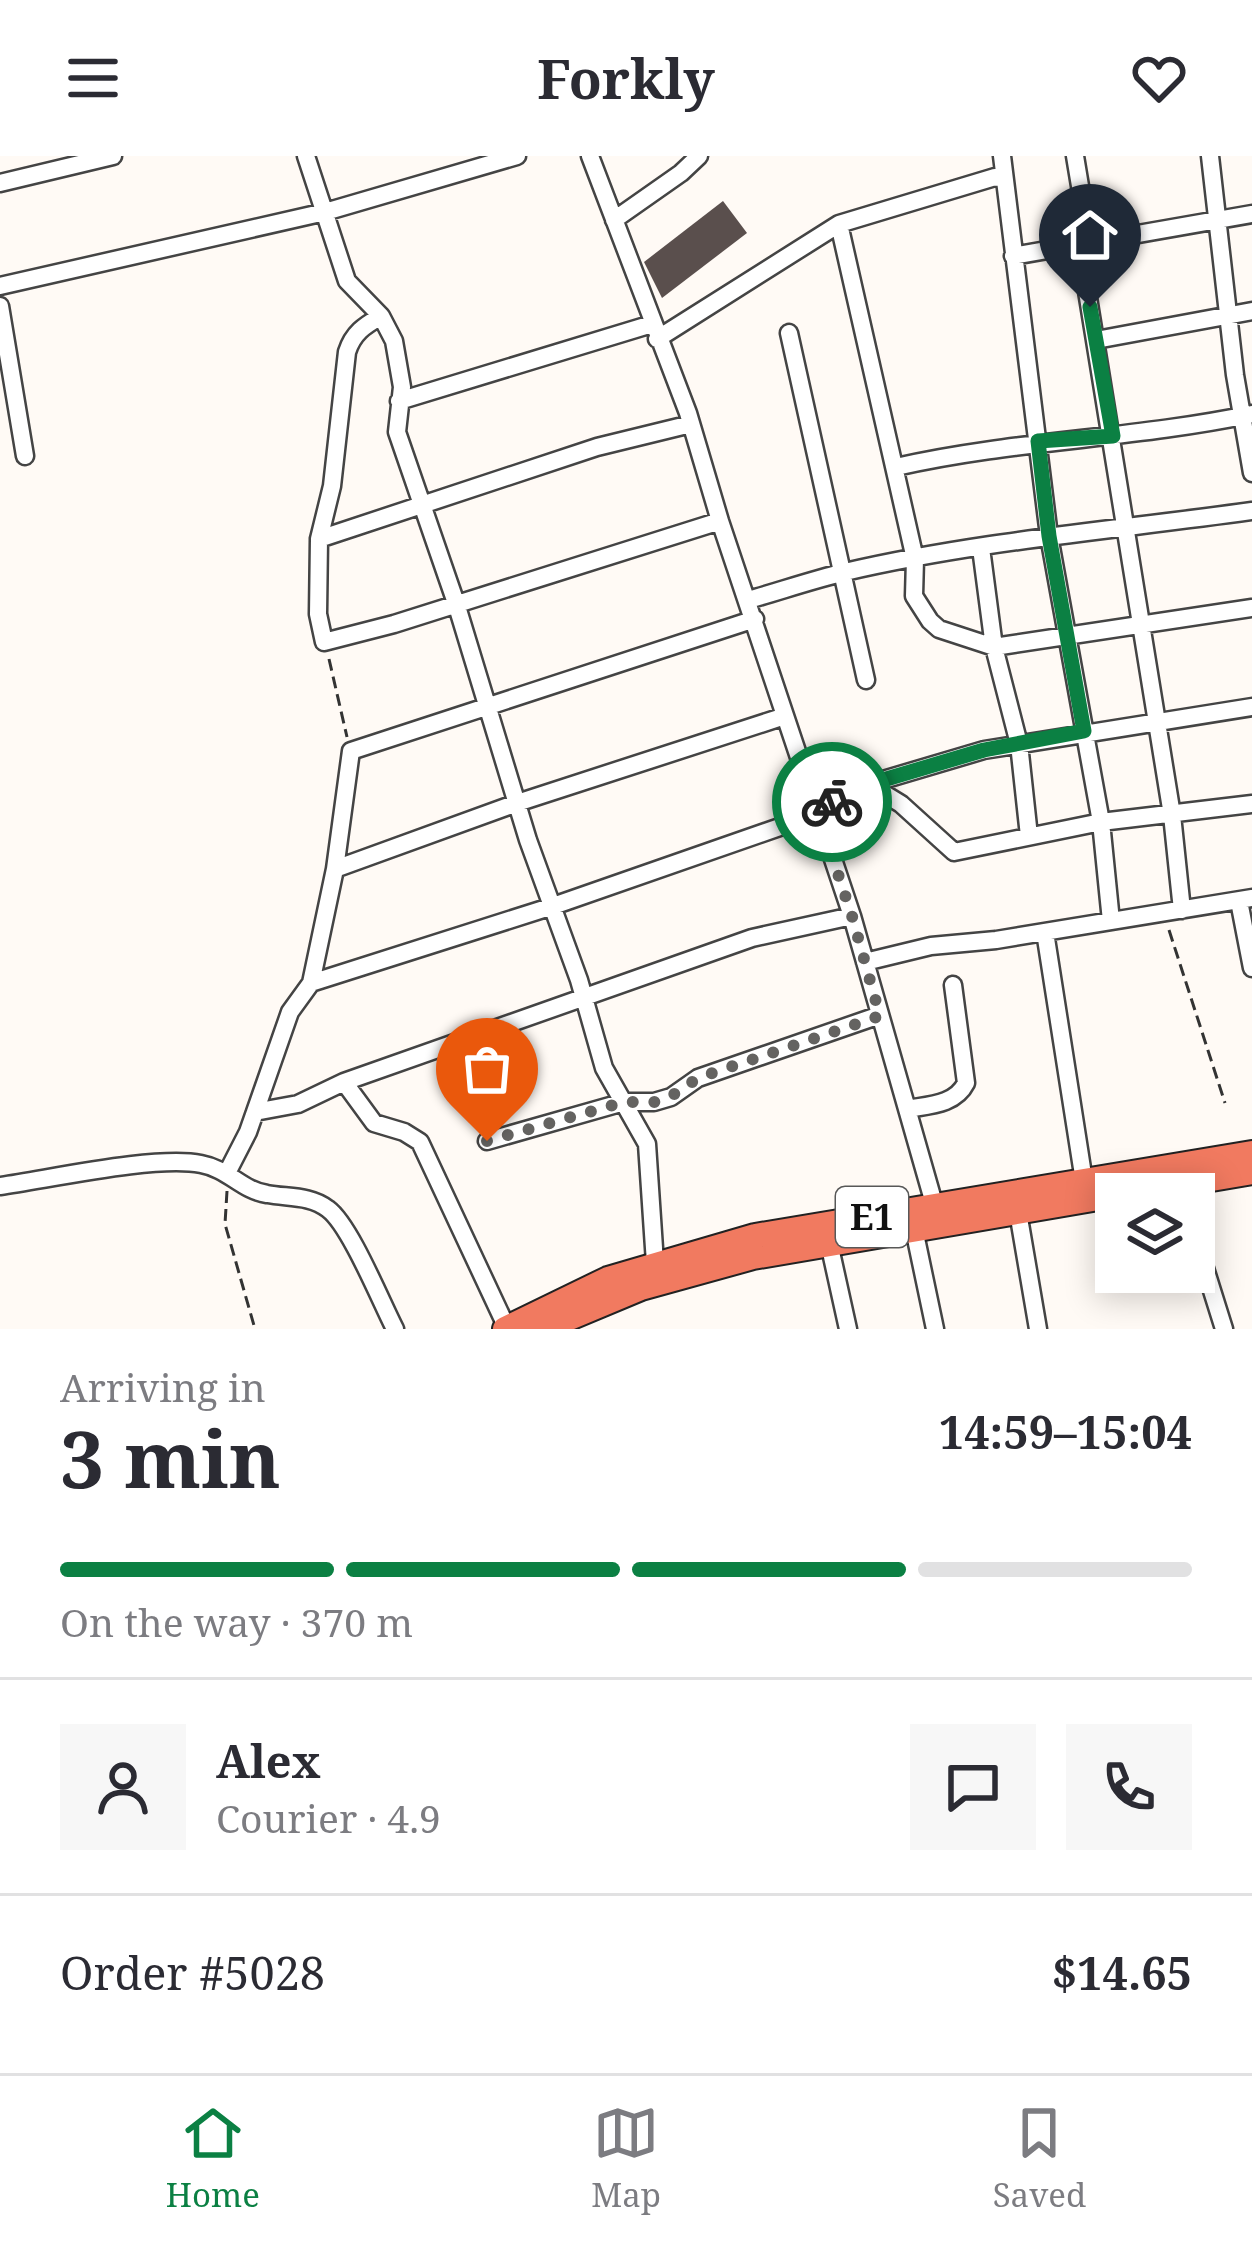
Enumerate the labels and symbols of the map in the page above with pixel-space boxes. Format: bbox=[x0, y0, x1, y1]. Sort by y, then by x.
pin bbox=[1039, 184, 1141, 307]
courier bbox=[772, 742, 892, 862]
pin bbox=[436, 1018, 538, 1141]
road number: E1 bbox=[836, 1187, 908, 1247]

